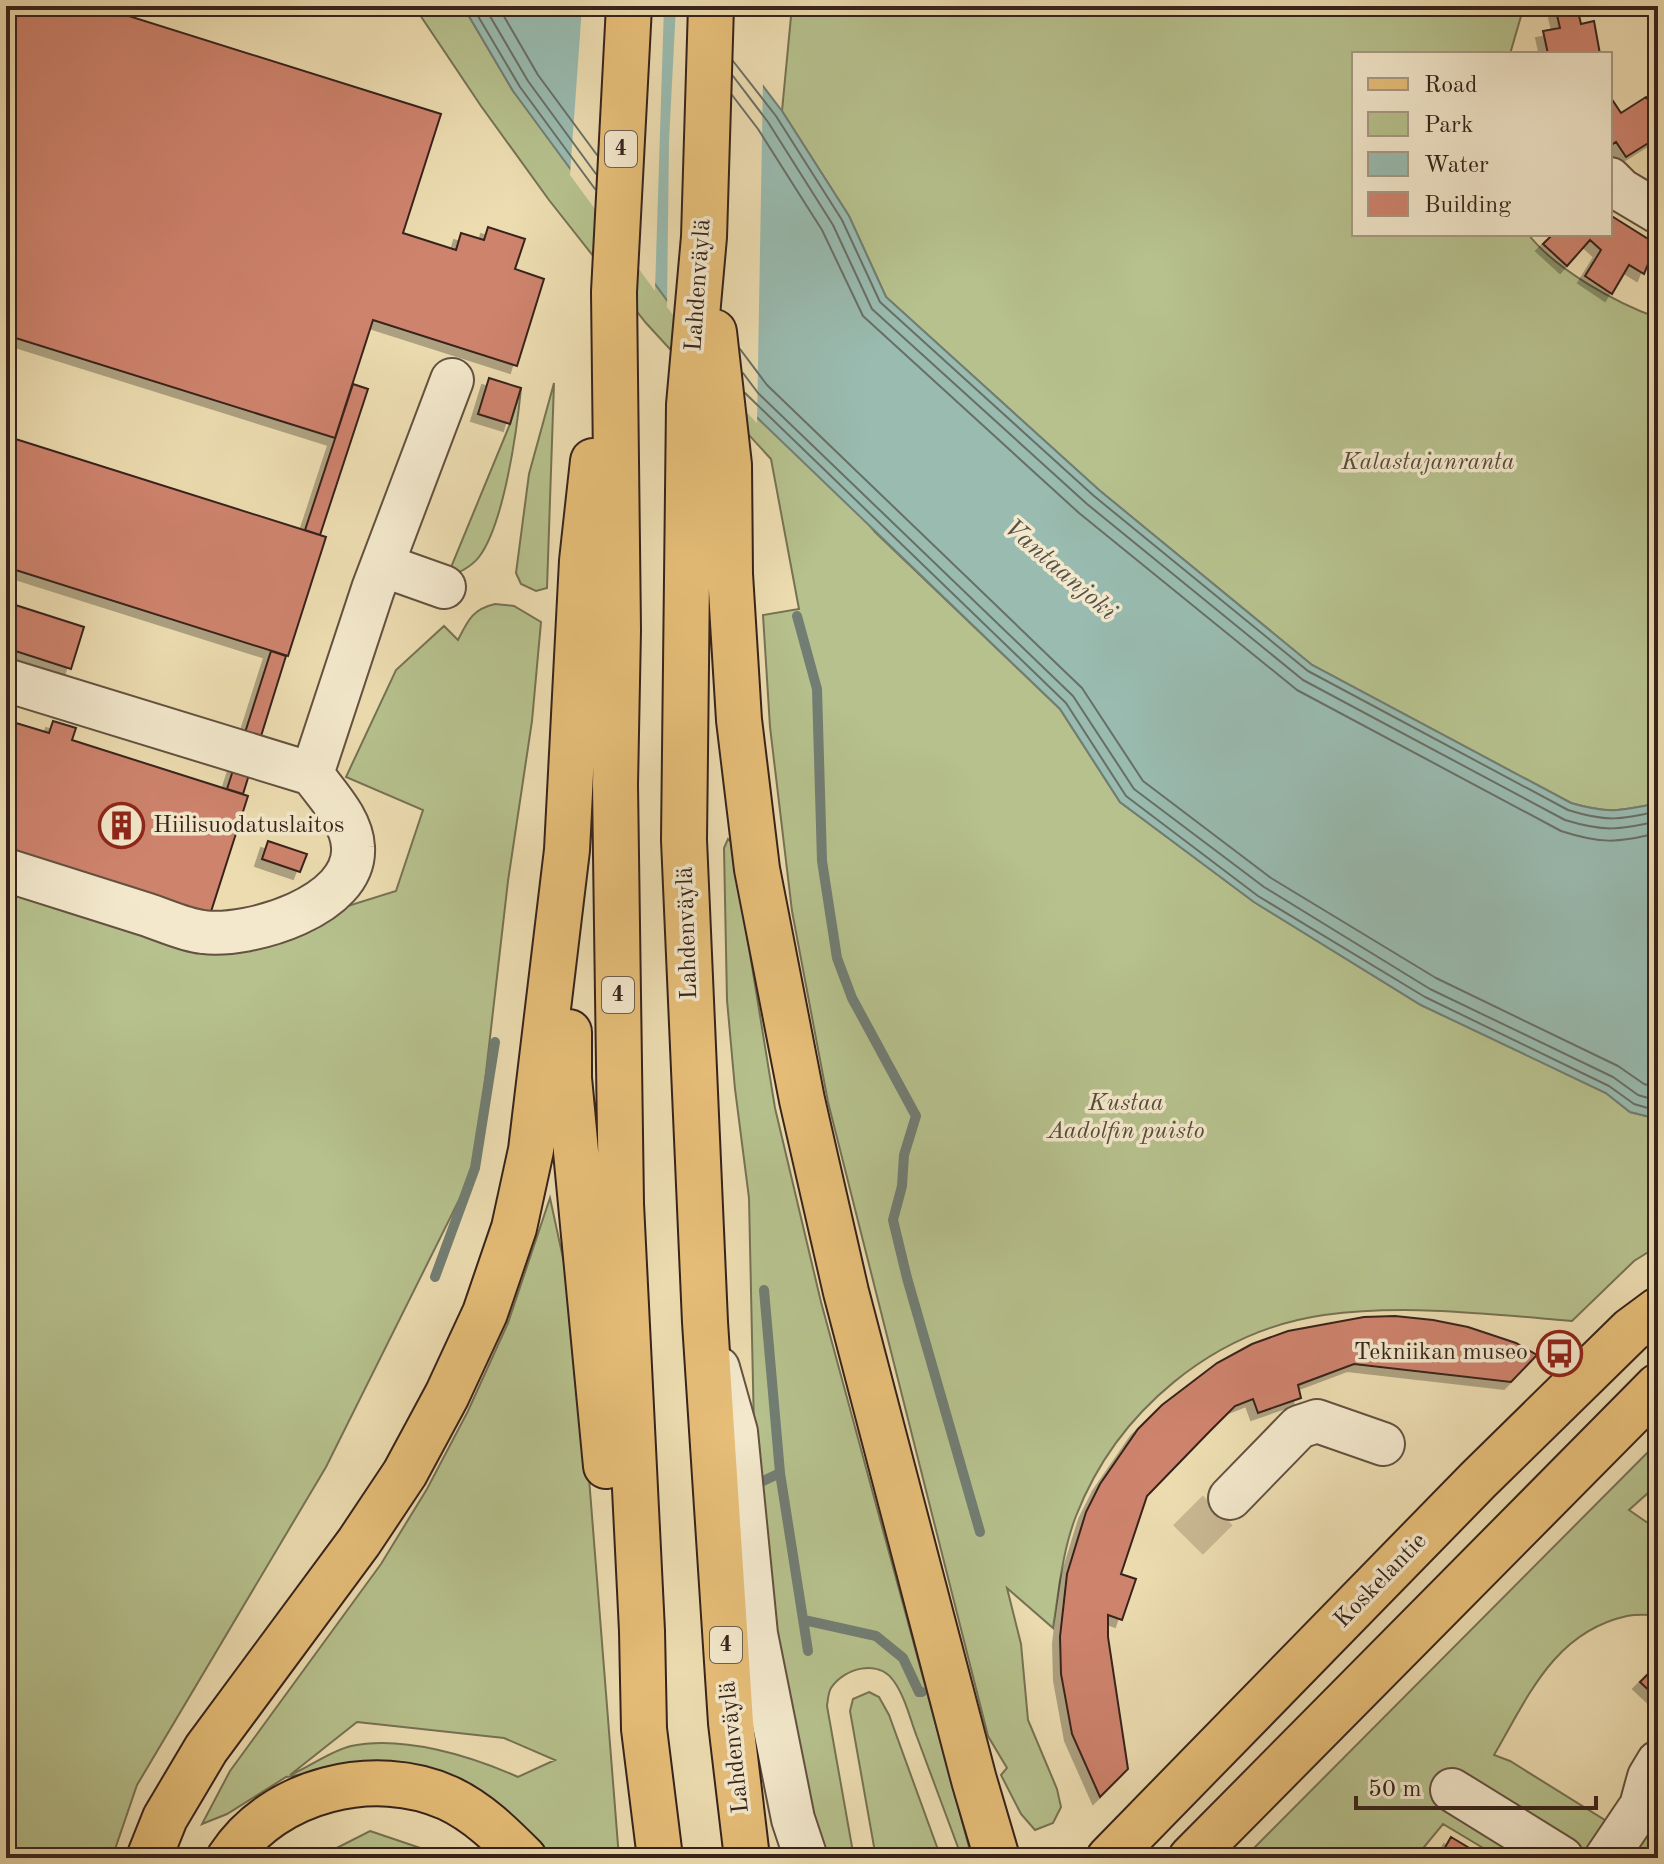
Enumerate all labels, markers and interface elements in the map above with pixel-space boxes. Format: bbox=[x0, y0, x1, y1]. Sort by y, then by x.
legend bbox=[1352, 52, 1612, 236]
text: Road bbox=[1424, 74, 1477, 98]
text: Park bbox=[1424, 114, 1473, 138]
road number: 4 bbox=[605, 131, 637, 167]
text: Water bbox=[1424, 154, 1489, 178]
text: Building bbox=[1424, 194, 1511, 218]
street label: Lahdenväylä bbox=[682, 218, 716, 352]
park label: Kalastajanranta bbox=[1340, 451, 1515, 475]
water label: Vantaanjoki bbox=[999, 515, 1121, 626]
building icon: Hiilisuodatuslaitos bbox=[98, 802, 146, 850]
place label: Hiilisuodatuslaitos bbox=[153, 814, 345, 838]
street label: Lahdenväylä bbox=[674, 866, 702, 1000]
road number: 4 bbox=[602, 977, 634, 1013]
park label: Kustaa Aadolfin puisto bbox=[1045, 1092, 1205, 1144]
bus stop icon: Tekniikan museo bbox=[1535, 1329, 1583, 1377]
place label: Tekniikan museo bbox=[1354, 1341, 1528, 1365]
street label: Koskelantie bbox=[1330, 1529, 1432, 1633]
road number: 4 bbox=[710, 1627, 742, 1663]
street label: Lahdenväylä bbox=[716, 1680, 754, 1814]
scale bar bbox=[1356, 1760, 1596, 1810]
text: 50 m bbox=[1368, 1778, 1422, 1802]

